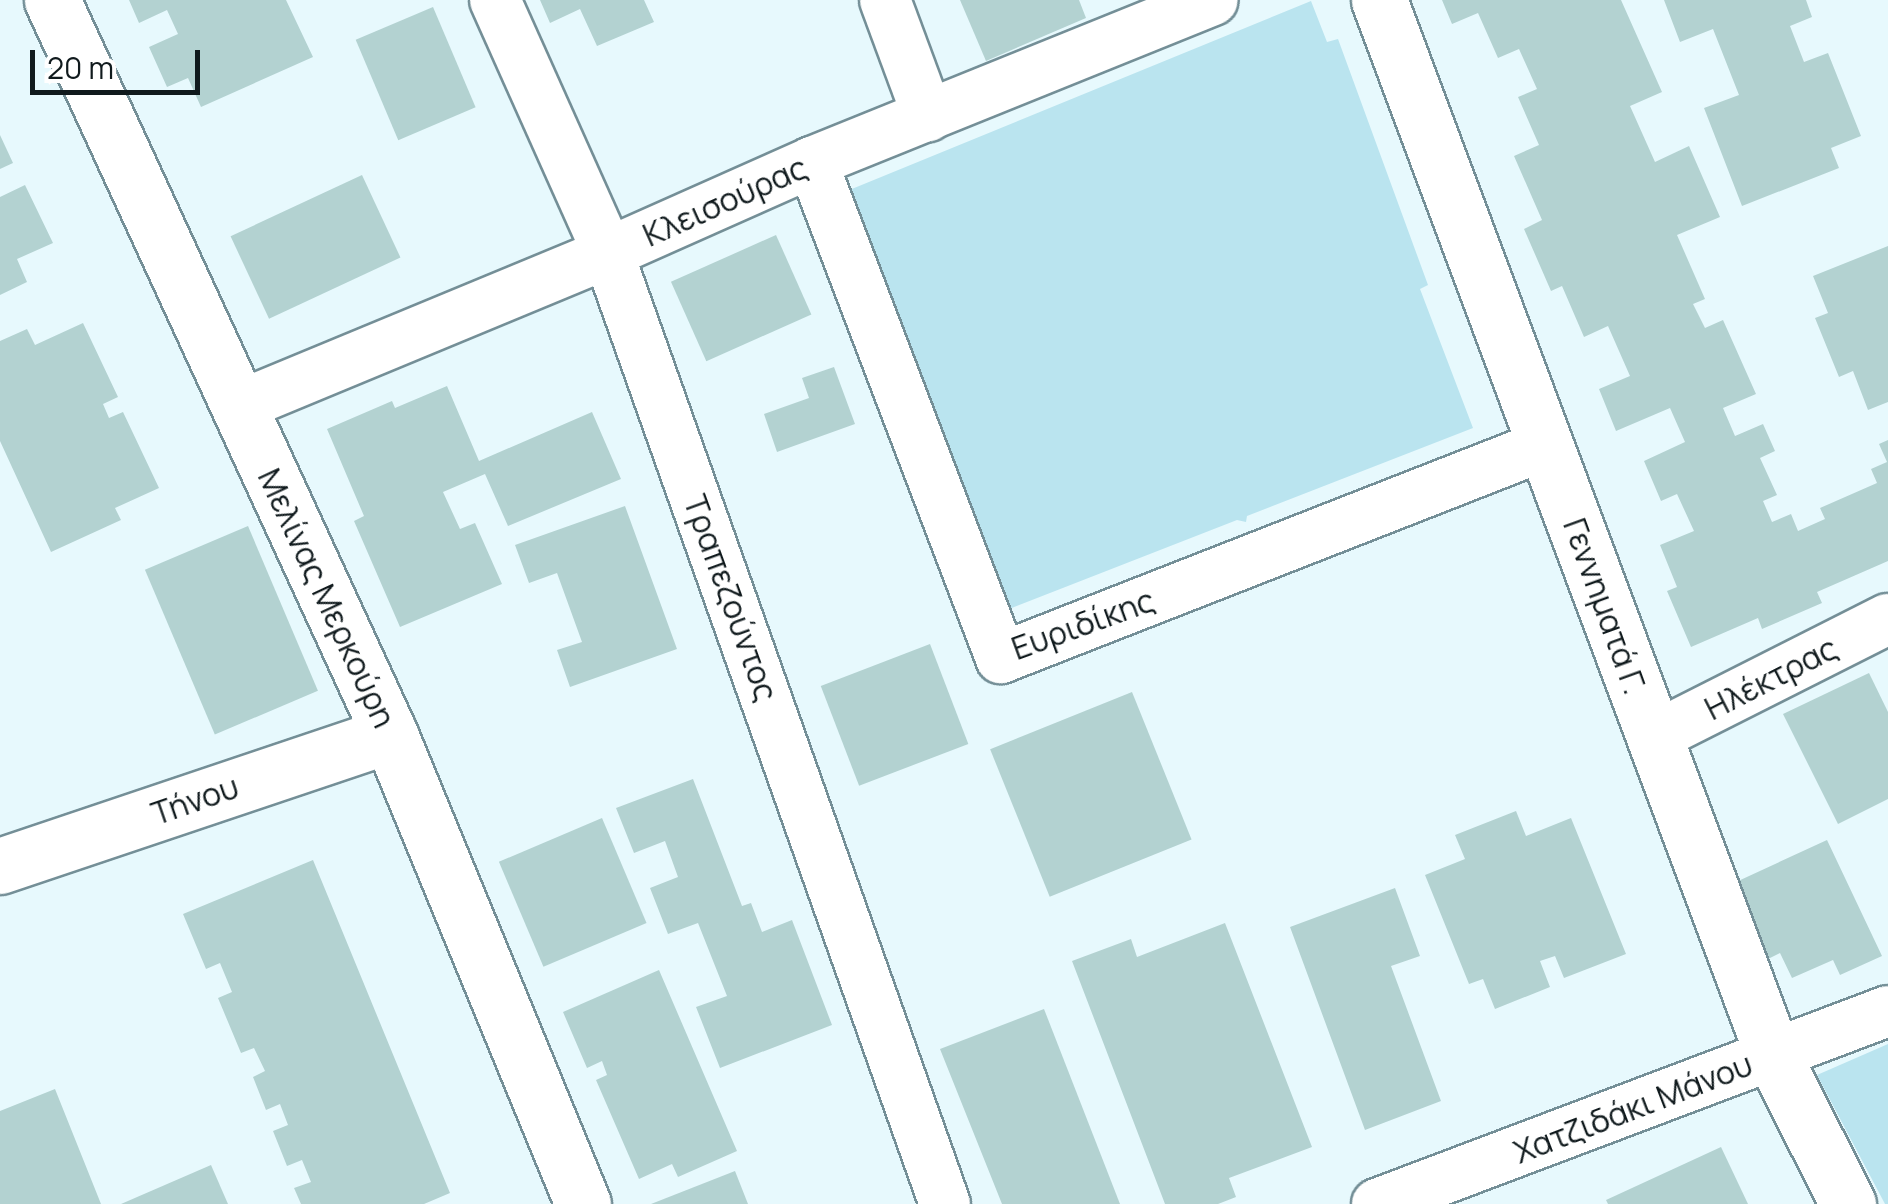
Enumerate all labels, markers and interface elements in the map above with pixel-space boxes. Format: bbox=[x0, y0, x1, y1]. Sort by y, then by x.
scale bar bbox=[35, 30, 205, 92]
text: 20 m bbox=[47, 47, 114, 88]
street label: Κλεισούρας bbox=[637, 148, 813, 254]
street label: Μελίνας Μερκούρη bbox=[250, 462, 404, 734]
street label: Τραπεζούντος bbox=[676, 490, 786, 706]
street label: Γεννηματά Γ. bbox=[1555, 513, 1655, 699]
street label: Ευριδίκης bbox=[1006, 580, 1160, 668]
street label: Ηλέκτρας bbox=[1698, 628, 1844, 728]
street label: Τήνου bbox=[146, 767, 244, 833]
street label: Χατζιδάκι Μάνου bbox=[1508, 1045, 1758, 1171]

